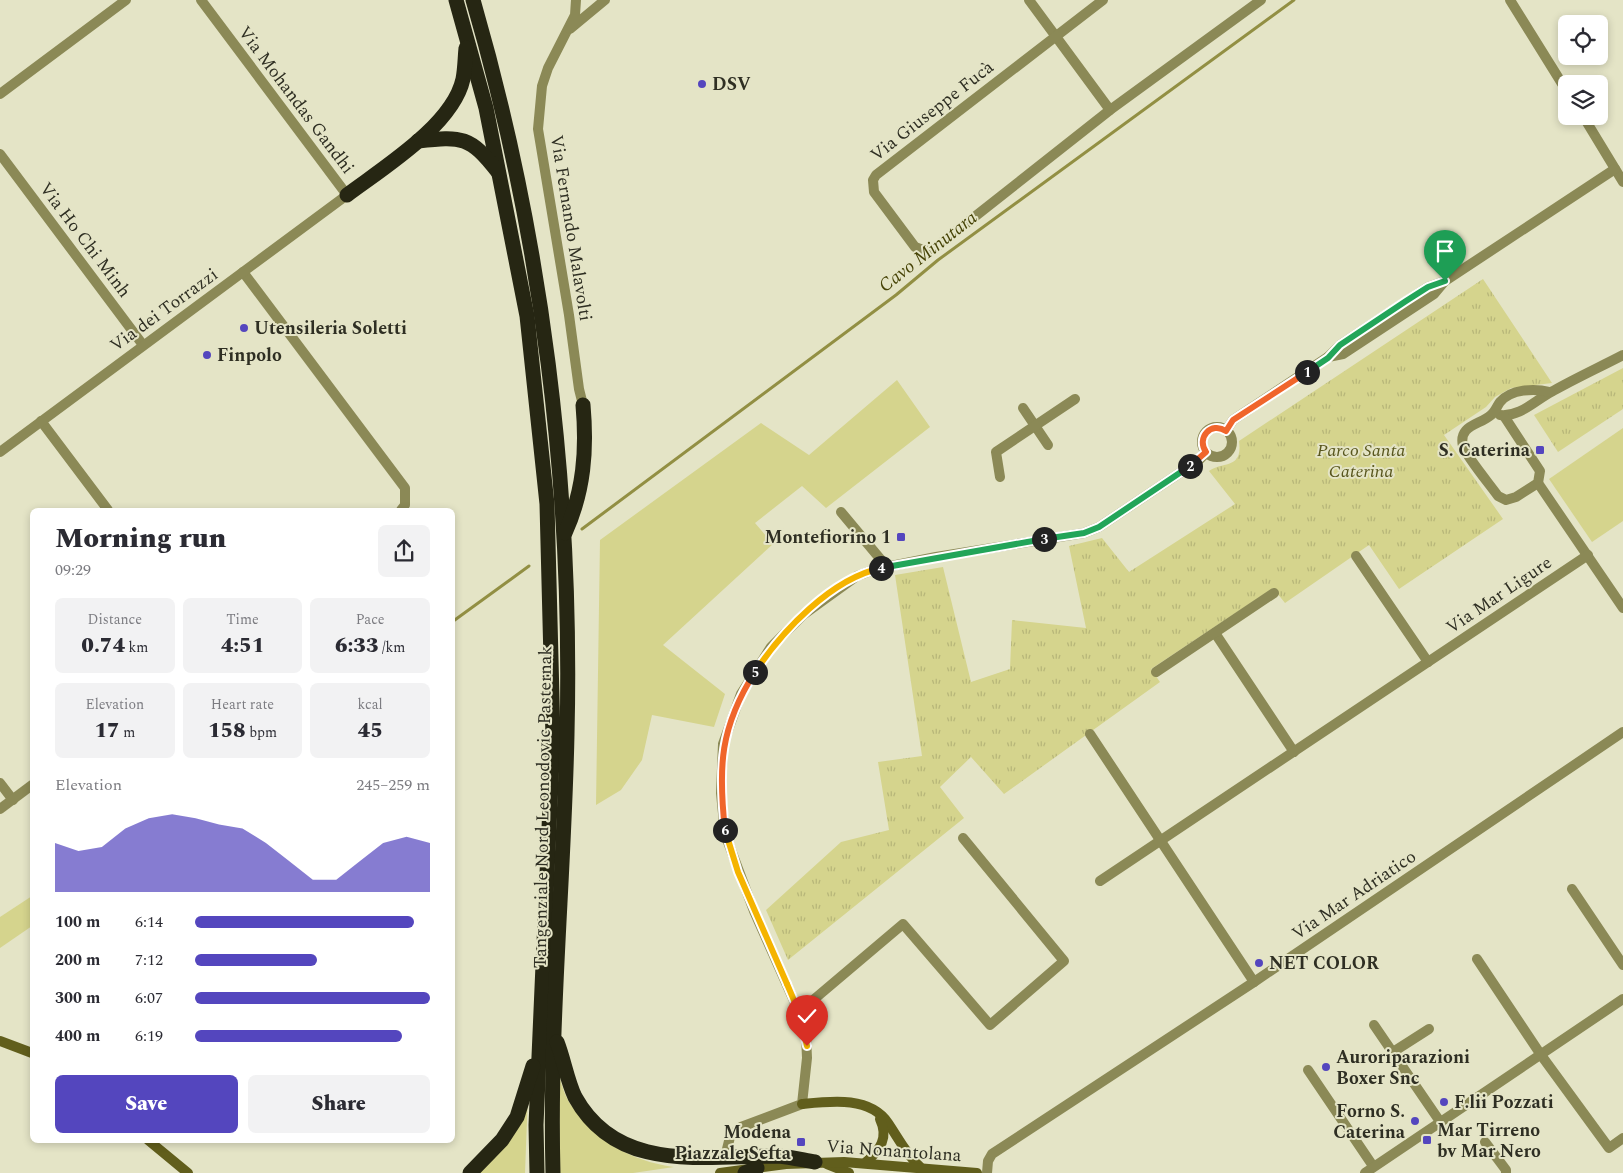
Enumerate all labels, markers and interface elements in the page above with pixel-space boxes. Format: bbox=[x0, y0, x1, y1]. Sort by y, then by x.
map controls bbox=[1558, 15, 1608, 125]
button: locate bbox=[1558, 15, 1608, 65]
street label: Via Mohandas Gandhi bbox=[231, 20, 361, 180]
street label: Via Giuseppe Fucà bbox=[864, 54, 1000, 168]
place label: DSV bbox=[712, 71, 751, 98]
button: layers bbox=[1558, 75, 1608, 125]
marker: DSV bbox=[696, 78, 708, 90]
street label: Via Fernando Malavolti bbox=[543, 133, 599, 323]
street label: Via Ho Chi Minh bbox=[33, 177, 137, 303]
water label: Cavo Minutara bbox=[872, 204, 984, 300]
pin bbox=[1424, 230, 1466, 281]
icon: arrive bbox=[1431, 237, 1459, 265]
street label: Via dei Torrazzi bbox=[104, 261, 224, 359]
place label: Utensileria Soletti bbox=[254, 315, 407, 342]
marker: Utensileria Soletti bbox=[238, 322, 250, 334]
place label: Finpolo bbox=[217, 342, 282, 369]
marker: Finpolo bbox=[201, 349, 213, 361]
pin: 1 bbox=[1294, 360, 1320, 384]
text: 1 bbox=[1304, 362, 1311, 383]
park label: Parco Santa Caterina bbox=[1317, 437, 1405, 485]
place label: S. Caterina bbox=[1439, 437, 1531, 464]
marker: S. Caterina bbox=[1534, 444, 1546, 456]
pin: 2 bbox=[1178, 454, 1202, 478]
text: 2 bbox=[1187, 456, 1194, 477]
text: Morning run bbox=[55, 517, 226, 560]
place label: Montefiorino 1 bbox=[765, 524, 891, 551]
button: share bbox=[378, 525, 430, 577]
pin: 3 bbox=[1032, 526, 1056, 552]
text: 3 bbox=[1041, 529, 1048, 550]
marker: Montefiorino 1 bbox=[895, 531, 907, 543]
street label: Via Mar Ligure bbox=[1441, 549, 1557, 641]
pin: 4 bbox=[868, 556, 894, 580]
text: 09:29 bbox=[55, 558, 91, 582]
text: 4 bbox=[878, 558, 885, 579]
text: Distance bbox=[88, 609, 142, 630]
text: Time bbox=[226, 609, 259, 630]
text: Pace bbox=[356, 609, 385, 630]
text: 0.74 bbox=[81, 630, 125, 662]
text: 4:51 bbox=[221, 630, 264, 662]
text: 6:33 bbox=[335, 630, 379, 662]
text: km bbox=[125, 637, 148, 658]
text: /km bbox=[379, 637, 405, 658]
street label: Tangenziale Nord Leonodovic Pasternak bbox=[527, 645, 559, 969]
pin: 5 bbox=[742, 660, 768, 684]
text: 5 bbox=[752, 662, 759, 683]
text: Elevation bbox=[86, 694, 144, 715]
text: Heart rate bbox=[211, 694, 274, 715]
text: kcal bbox=[358, 694, 383, 715]
text: 17 bbox=[94, 715, 120, 747]
text: 158 bbox=[208, 715, 246, 747]
text: 45 bbox=[358, 715, 383, 747]
text: m bbox=[120, 722, 135, 743]
text: bpm bbox=[246, 722, 277, 743]
text: Elevation bbox=[55, 773, 122, 797]
text: 245–259 m bbox=[356, 773, 430, 797]
pin: 6 bbox=[712, 818, 738, 842]
text: 6 bbox=[722, 820, 729, 841]
street label: Via Mar Adriatico bbox=[1286, 843, 1422, 947]
text: 100 m bbox=[55, 910, 100, 934]
text: 6:14 bbox=[135, 910, 163, 934]
text: 200 m bbox=[55, 948, 100, 972]
text: 7:12 bbox=[135, 948, 163, 972]
place label: NET COLOR bbox=[1269, 950, 1380, 977]
marker: NET COLOR bbox=[1253, 957, 1265, 969]
text: 300 m bbox=[55, 986, 100, 1010]
text: 6:07 bbox=[135, 986, 163, 1010]
pin bbox=[786, 995, 828, 1046]
icon: check bbox=[793, 1002, 821, 1030]
text: 400 m bbox=[55, 1024, 100, 1048]
text: 6:19 bbox=[135, 1024, 163, 1048]
place label: Auroriparazioni Boxer Snc bbox=[1336, 1044, 1470, 1092]
marker: Auroriparazioni Boxer Snc bbox=[1320, 1061, 1332, 1073]
button: Save bbox=[55, 1075, 238, 1133]
button: Share bbox=[248, 1075, 430, 1133]
place label: F.lii Pozzati bbox=[1454, 1089, 1554, 1116]
marker: F.lii Pozzati bbox=[1438, 1096, 1450, 1108]
place label: Forno S. Caterina bbox=[1333, 1098, 1406, 1146]
marker: Forno S. Caterina bbox=[1409, 1115, 1421, 1127]
place label: Mar Tirreno bv Mar Nero bbox=[1437, 1117, 1541, 1165]
place label: Modena Piazzale Sefta bbox=[675, 1119, 792, 1167]
street label: Via Nonantolana bbox=[826, 1133, 963, 1169]
marker: Mar Tirreno bv Mar Nero bbox=[1421, 1134, 1433, 1146]
marker: Modena Piazzale Sefta bbox=[795, 1136, 807, 1148]

